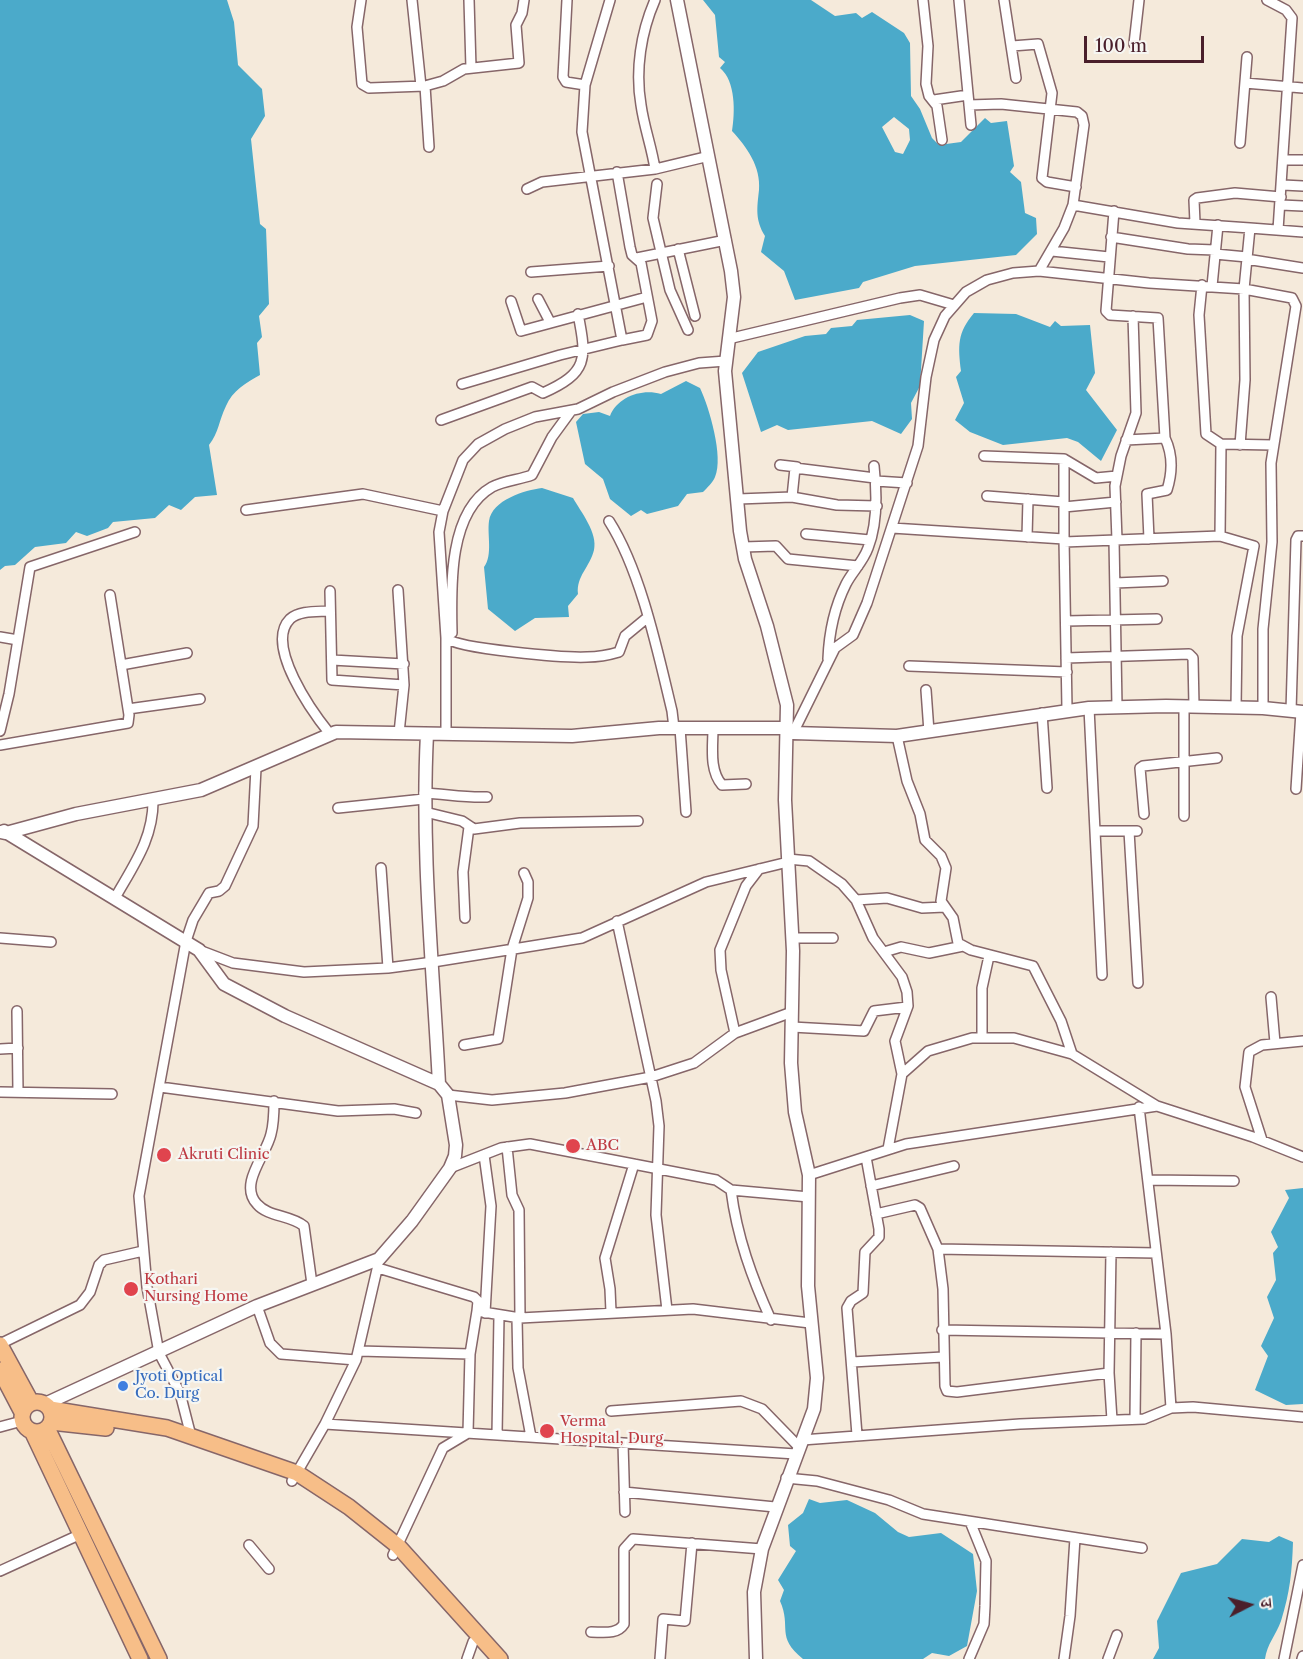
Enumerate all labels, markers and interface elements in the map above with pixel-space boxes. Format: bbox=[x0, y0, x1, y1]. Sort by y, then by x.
scale bar bbox=[1087, 24, 1207, 62]
text: 100 m bbox=[1095, 35, 1147, 57]
marker: ABC bbox=[564, 1137, 582, 1155]
place label: ABC bbox=[586, 1137, 619, 1155]
marker: Akruti Clinic bbox=[155, 1146, 173, 1164]
place label: Akruti Clinic bbox=[178, 1146, 270, 1164]
place label: Kothari Nursing Home bbox=[144, 1271, 248, 1306]
marker: Kothari Nursing Home bbox=[122, 1280, 140, 1298]
place label: Jyoti Optical Co. Durg bbox=[135, 1368, 223, 1403]
marker: Jyoti Optical Co. Durg bbox=[116, 1379, 130, 1393]
place label: Verma Hospital, Durg bbox=[560, 1413, 663, 1448]
marker: Verma Hospital, Durg bbox=[538, 1422, 556, 1440]
north arrow bbox=[1219, 1575, 1279, 1635]
text: उ bbox=[1257, 1598, 1277, 1608]

